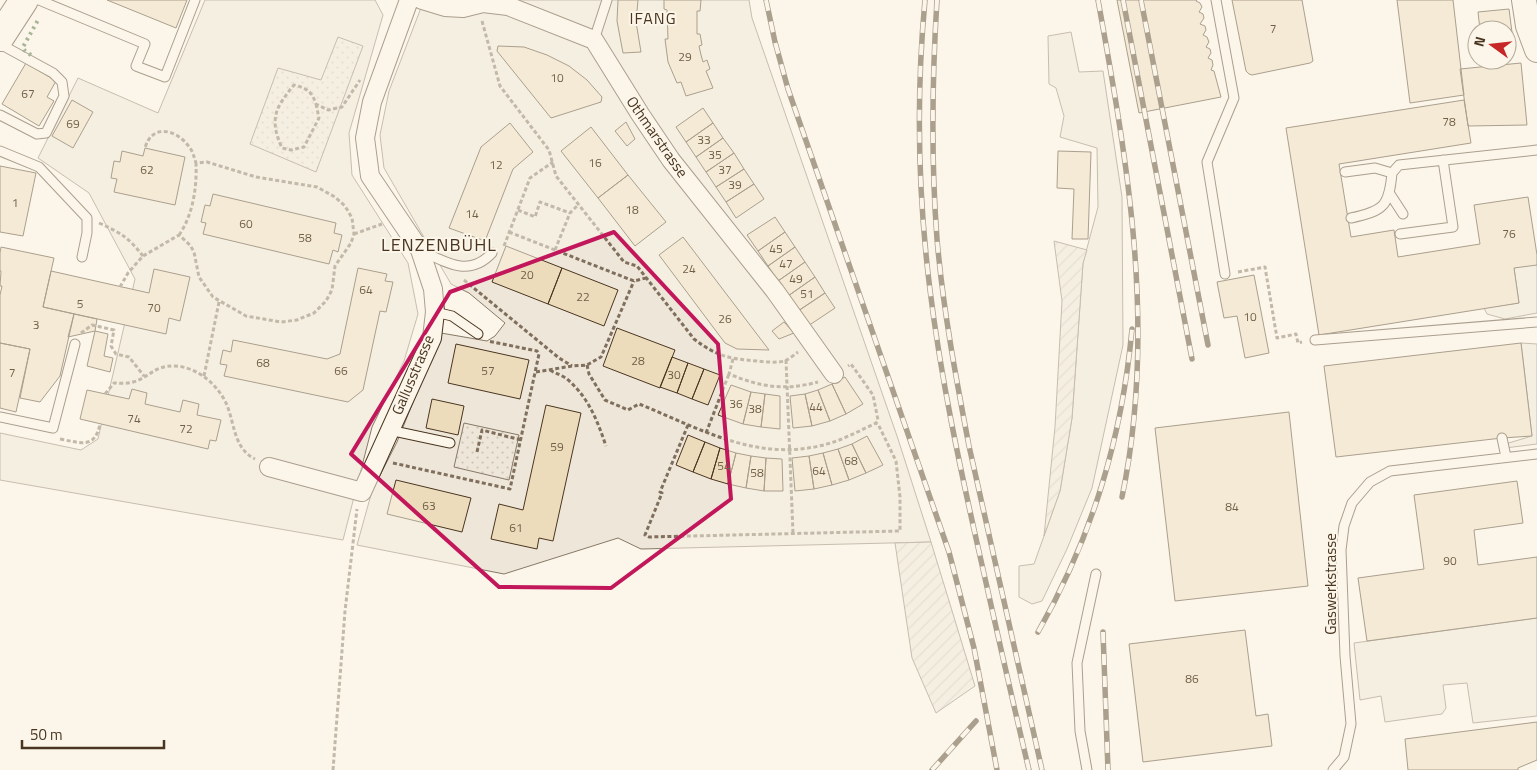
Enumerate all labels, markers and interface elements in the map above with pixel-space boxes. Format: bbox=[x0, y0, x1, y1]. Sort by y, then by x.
district label: IFANG bbox=[629, 6, 677, 30]
house number: 7 bbox=[1270, 19, 1276, 38]
north arrow bbox=[1467, 20, 1517, 70]
text: N bbox=[1468, 34, 1490, 49]
house number: 29 bbox=[678, 47, 692, 66]
house number: 10 bbox=[550, 68, 564, 87]
house number: 67 bbox=[21, 84, 35, 103]
street label: Othmarstrasse bbox=[621, 91, 694, 182]
house number: 78 bbox=[1442, 112, 1456, 131]
house number: 69 bbox=[66, 114, 80, 133]
house number: 33 bbox=[697, 130, 711, 149]
house number: 35 bbox=[708, 145, 722, 164]
house number: 16 bbox=[588, 153, 602, 172]
house number: 12 bbox=[489, 155, 503, 174]
house number: 62 bbox=[140, 160, 154, 179]
house number: 37 bbox=[718, 160, 732, 179]
house number: 39 bbox=[728, 175, 742, 194]
house number: 1 bbox=[12, 193, 18, 212]
house number: 18 bbox=[625, 200, 639, 219]
house number: 14 bbox=[465, 204, 479, 223]
house number: 60 bbox=[239, 214, 253, 233]
house number: 76 bbox=[1502, 224, 1516, 243]
house number: 58 bbox=[298, 228, 312, 247]
district label: LENZENBÜHL bbox=[381, 231, 497, 258]
house number: 45 bbox=[769, 239, 783, 258]
house number: 47 bbox=[779, 254, 793, 273]
house number: 24 bbox=[682, 259, 696, 278]
house number: 20 bbox=[520, 265, 534, 284]
house number: 49 bbox=[789, 269, 803, 288]
house number: 64 bbox=[359, 280, 373, 299]
house number: 51 bbox=[800, 284, 814, 303]
house number: 22 bbox=[576, 287, 590, 306]
house number: 5 bbox=[77, 294, 84, 313]
house number: 70 bbox=[147, 298, 161, 317]
house number: 10 bbox=[1243, 307, 1257, 326]
house number: 26 bbox=[718, 309, 732, 328]
house number: 3 bbox=[33, 315, 39, 334]
street label: Gallusstrasse bbox=[385, 331, 440, 418]
house number: 28 bbox=[631, 351, 645, 370]
house number: 68 bbox=[256, 353, 270, 372]
house number: 66 bbox=[334, 361, 348, 380]
house number: 57 bbox=[481, 361, 495, 380]
house number: 7 bbox=[9, 363, 15, 382]
house number: 30 bbox=[667, 365, 681, 384]
house number: 36 bbox=[729, 394, 743, 413]
house number: 44 bbox=[809, 397, 823, 416]
house number: 38 bbox=[748, 399, 762, 418]
house number: 74 bbox=[127, 409, 141, 428]
house number: 72 bbox=[179, 419, 193, 438]
house number: 59 bbox=[550, 437, 564, 456]
house number: 68 bbox=[844, 451, 858, 470]
house number: 54 bbox=[717, 456, 731, 475]
house number: 64 bbox=[812, 461, 826, 480]
house number: 58 bbox=[750, 463, 764, 482]
house number: 63 bbox=[422, 496, 436, 515]
house number: 84 bbox=[1225, 497, 1239, 516]
house number: 61 bbox=[509, 518, 523, 537]
street label: Gaswerkstrasse bbox=[1319, 533, 1342, 635]
house number: 90 bbox=[1443, 551, 1457, 570]
house number: 86 bbox=[1185, 669, 1199, 688]
scale bar bbox=[22, 718, 165, 750]
text: 50 m bbox=[30, 723, 63, 746]

